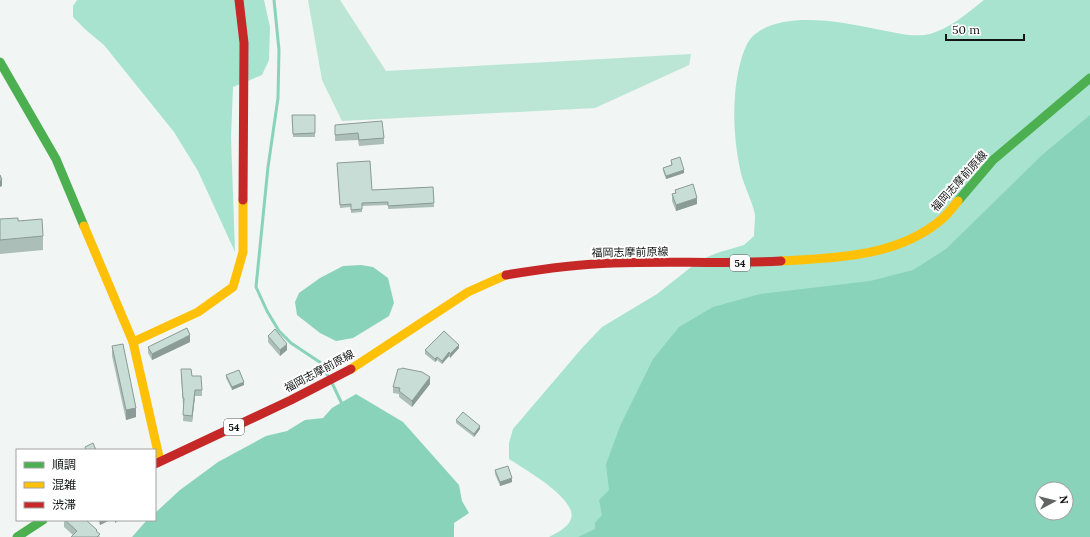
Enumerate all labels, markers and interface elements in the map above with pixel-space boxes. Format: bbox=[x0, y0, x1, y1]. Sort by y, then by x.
scale bar bbox=[946, 16, 1024, 42]
text: 50 m bbox=[952, 22, 980, 37]
street label: 福岡志摩前原線 bbox=[928, 148, 990, 214]
street label: 福岡志摩前原線 bbox=[591, 244, 669, 260]
road number: 54 bbox=[730, 255, 750, 271]
street label: 福岡志摩前原線 bbox=[282, 347, 356, 395]
road number: 54 bbox=[224, 419, 244, 435]
legend bbox=[16, 449, 156, 521]
text: 順調 bbox=[52, 457, 76, 472]
text: 混雑 bbox=[52, 477, 76, 492]
north arrow bbox=[1034, 481, 1074, 521]
text: N bbox=[1056, 495, 1071, 505]
text: 渋滞 bbox=[52, 497, 76, 512]

